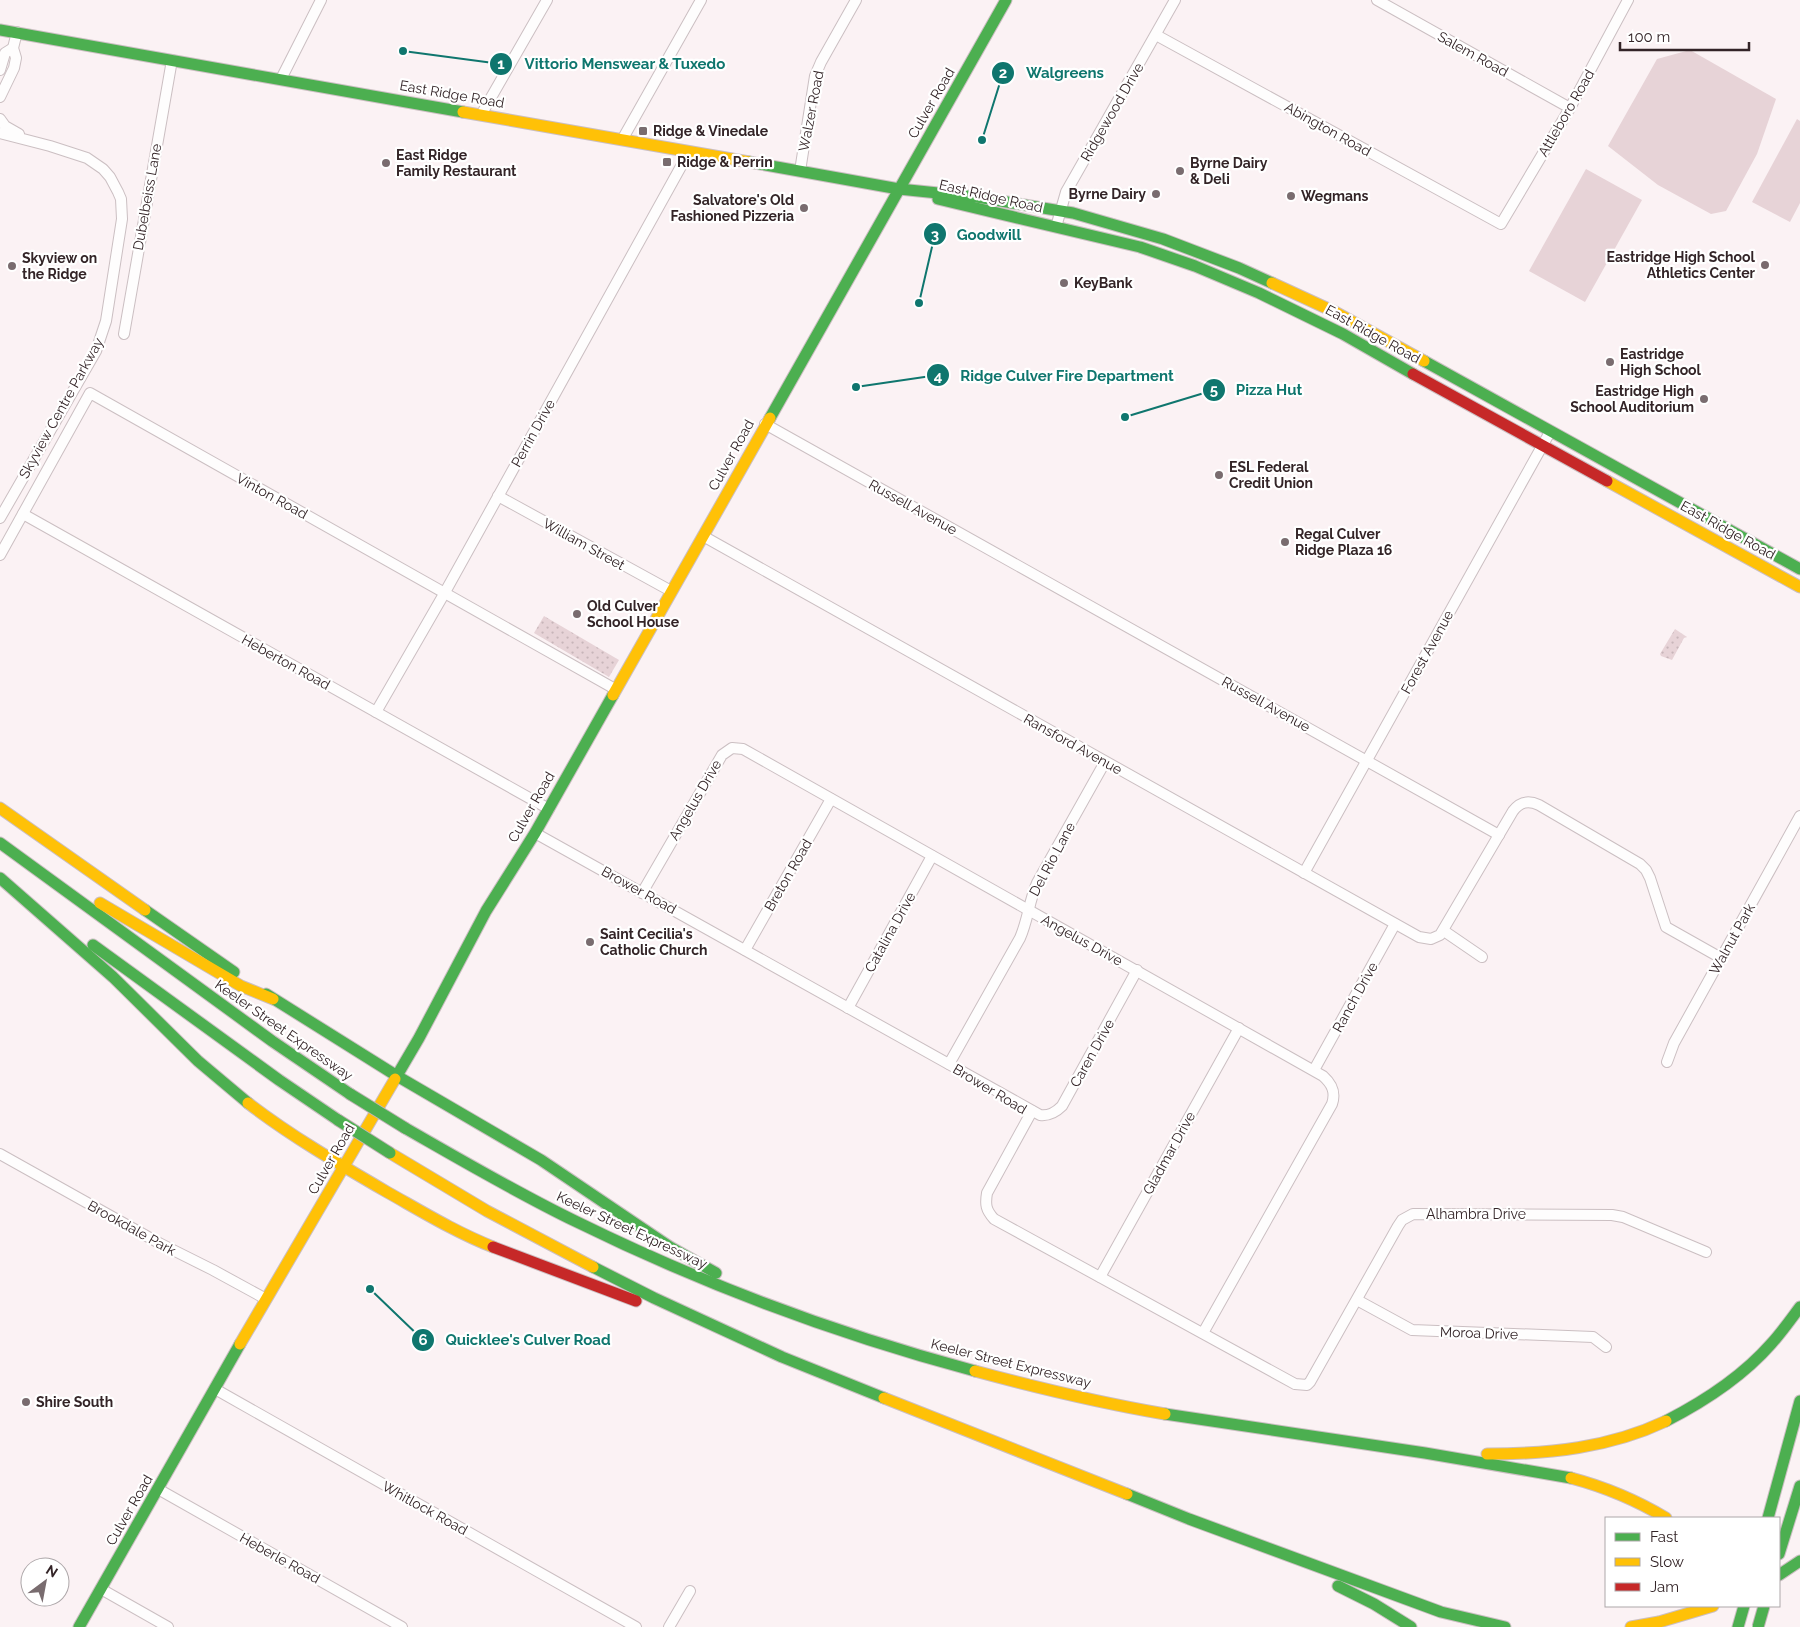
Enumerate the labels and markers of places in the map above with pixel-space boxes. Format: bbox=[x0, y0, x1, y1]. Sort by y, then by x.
callout: Vittorio Menswear & Tuxedo bbox=[489, 49, 735, 79]
callout: Walgreens bbox=[991, 58, 1114, 88]
place label: Ridge & Vinedale bbox=[653, 123, 769, 139]
marker: Ridge & Vinedale bbox=[637, 125, 649, 137]
place label: East Ridge Family Restaurant bbox=[396, 147, 517, 179]
place label: Ridge & Perrin bbox=[677, 154, 773, 170]
place label: Byrne Dairy & Deli bbox=[1190, 155, 1268, 187]
marker: Ridge & Perrin bbox=[661, 156, 673, 168]
marker: East Ridge Family Restaurant bbox=[380, 157, 392, 169]
marker: Byrne Dairy & Deli bbox=[1174, 165, 1186, 177]
place label: Byrne Dairy bbox=[1069, 186, 1146, 202]
marker: Byrne Dairy bbox=[1150, 188, 1162, 200]
place label: Wegmans bbox=[1301, 188, 1369, 204]
marker: Wegmans bbox=[1285, 190, 1297, 202]
place label: Salvatore's Old Fashioned Pizzeria bbox=[670, 192, 794, 224]
marker: Salvatore's Old Fashioned Pizzeria bbox=[798, 202, 810, 214]
callout: Goodwill bbox=[922, 219, 1032, 249]
place label: Eastridge High School Athletics Center bbox=[1607, 249, 1756, 281]
place label: Skyview on the Ridge bbox=[22, 250, 97, 282]
marker: Eastridge High School Athletics Center bbox=[1759, 259, 1771, 271]
marker: Skyview on the Ridge bbox=[6, 260, 18, 272]
place label: KeyBank bbox=[1074, 275, 1133, 291]
marker: KeyBank bbox=[1058, 277, 1070, 289]
place label: Eastridge High School bbox=[1620, 346, 1702, 378]
marker: Eastridge High School bbox=[1604, 356, 1616, 368]
callout: Ridge Culver Fire Department bbox=[926, 360, 1184, 390]
callout: Pizza Hut bbox=[1201, 375, 1313, 405]
place label: Eastridge High School Auditorium bbox=[1570, 383, 1694, 415]
marker: Eastridge High School Auditorium bbox=[1698, 393, 1710, 405]
place label: ESL Federal Credit Union bbox=[1229, 459, 1313, 491]
marker: ESL Federal Credit Union bbox=[1213, 469, 1225, 481]
place label: Regal Culver Ridge Plaza 16 bbox=[1295, 526, 1392, 558]
marker: Regal Culver Ridge Plaza 16 bbox=[1279, 536, 1291, 548]
place label: Old Culver School House bbox=[587, 598, 680, 630]
marker: Old Culver School House bbox=[571, 608, 583, 620]
place label: Saint Cecilia's Catholic Church bbox=[600, 926, 708, 958]
marker: Saint Cecilia's Catholic Church bbox=[584, 936, 596, 948]
callout: Quicklee's Culver Road bbox=[410, 1325, 621, 1355]
place label: Shire South bbox=[36, 1394, 113, 1410]
marker: Shire South bbox=[20, 1396, 32, 1408]

